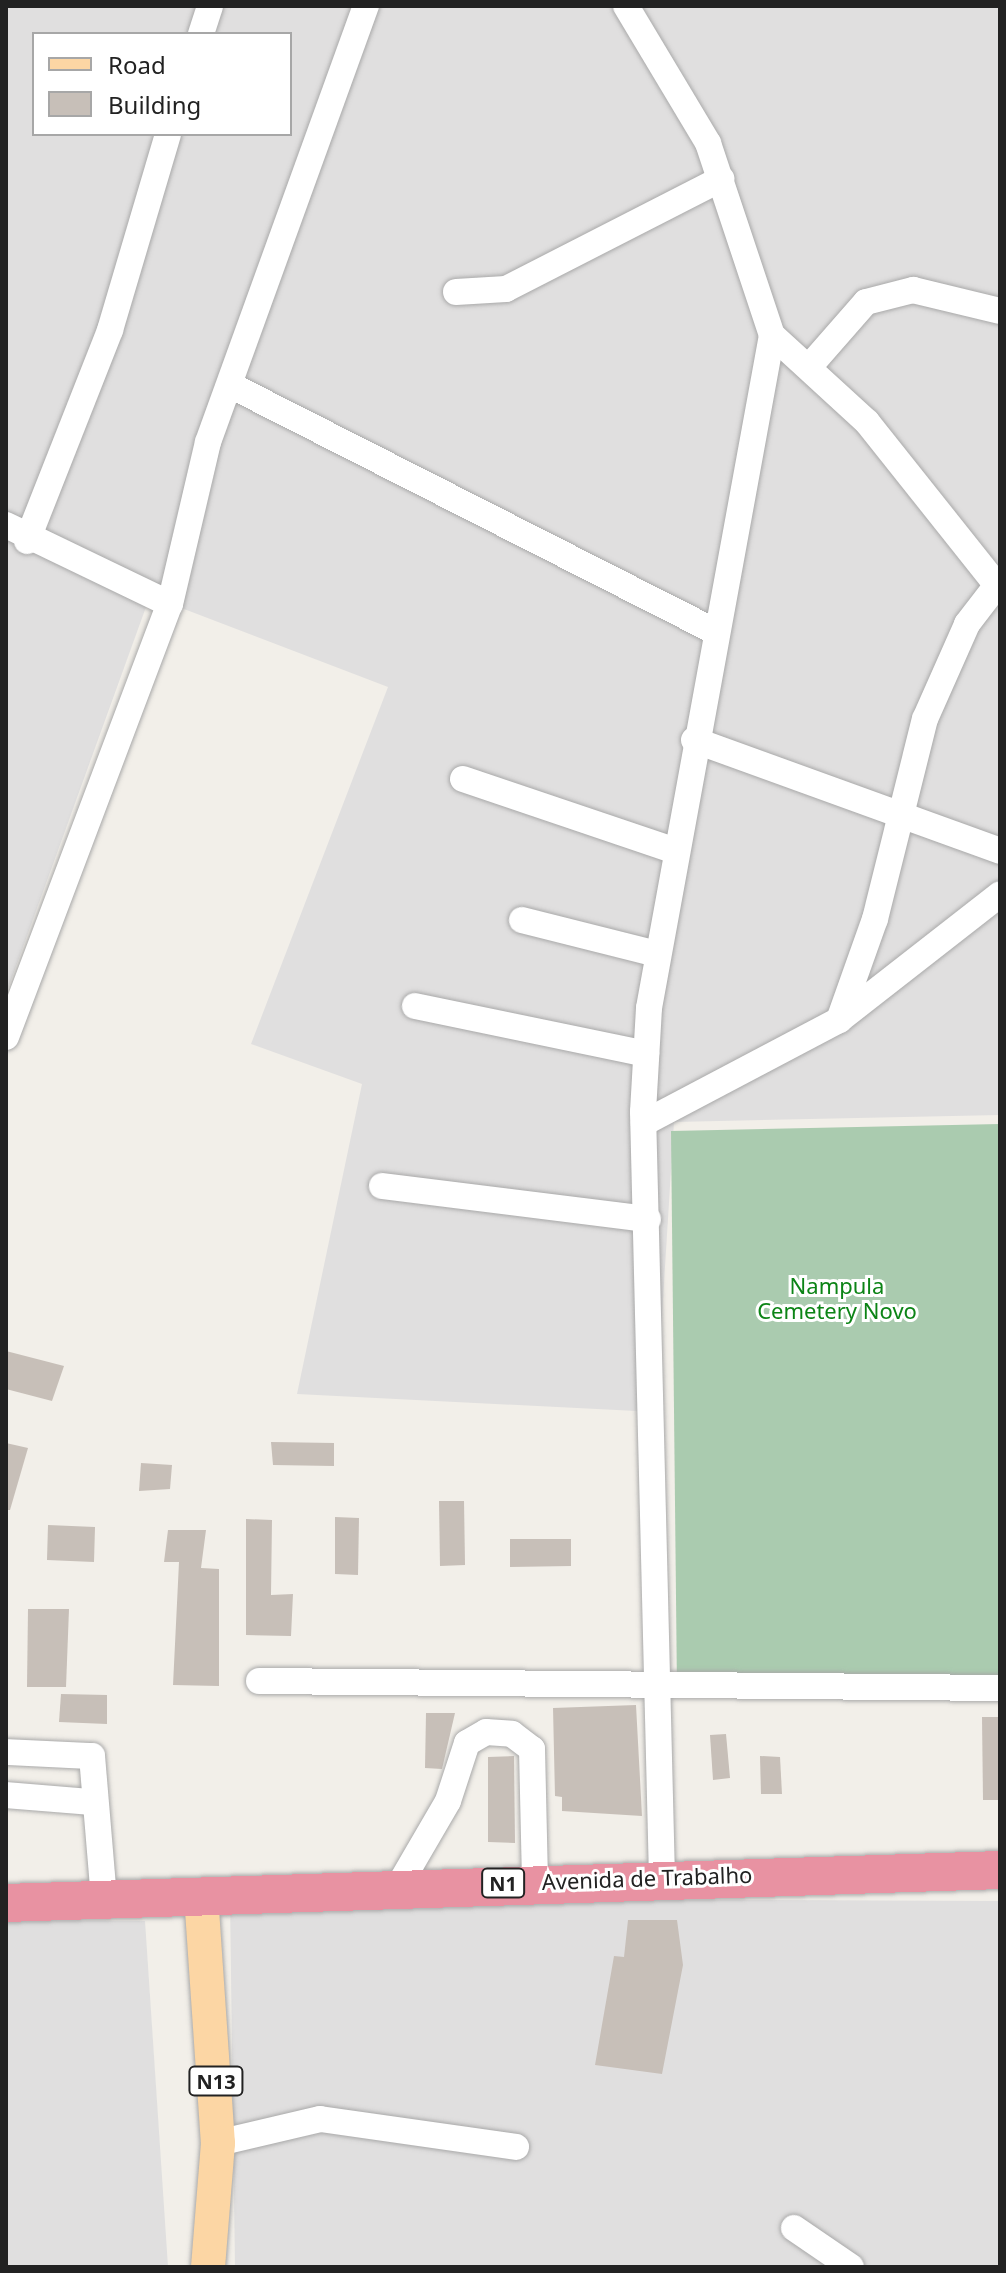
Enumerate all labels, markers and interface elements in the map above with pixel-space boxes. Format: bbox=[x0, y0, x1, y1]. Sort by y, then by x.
legend bbox=[32, 32, 292, 136]
text: Road bbox=[108, 48, 166, 81]
text: Building bbox=[108, 88, 201, 121]
park label: Nampula Cemetery Novo bbox=[757, 1272, 917, 1324]
street label: Avenida de Trabalho bbox=[541, 1861, 753, 1895]
road number: N1 bbox=[481, 1867, 525, 1899]
road number: N13 bbox=[188, 2065, 244, 2097]

